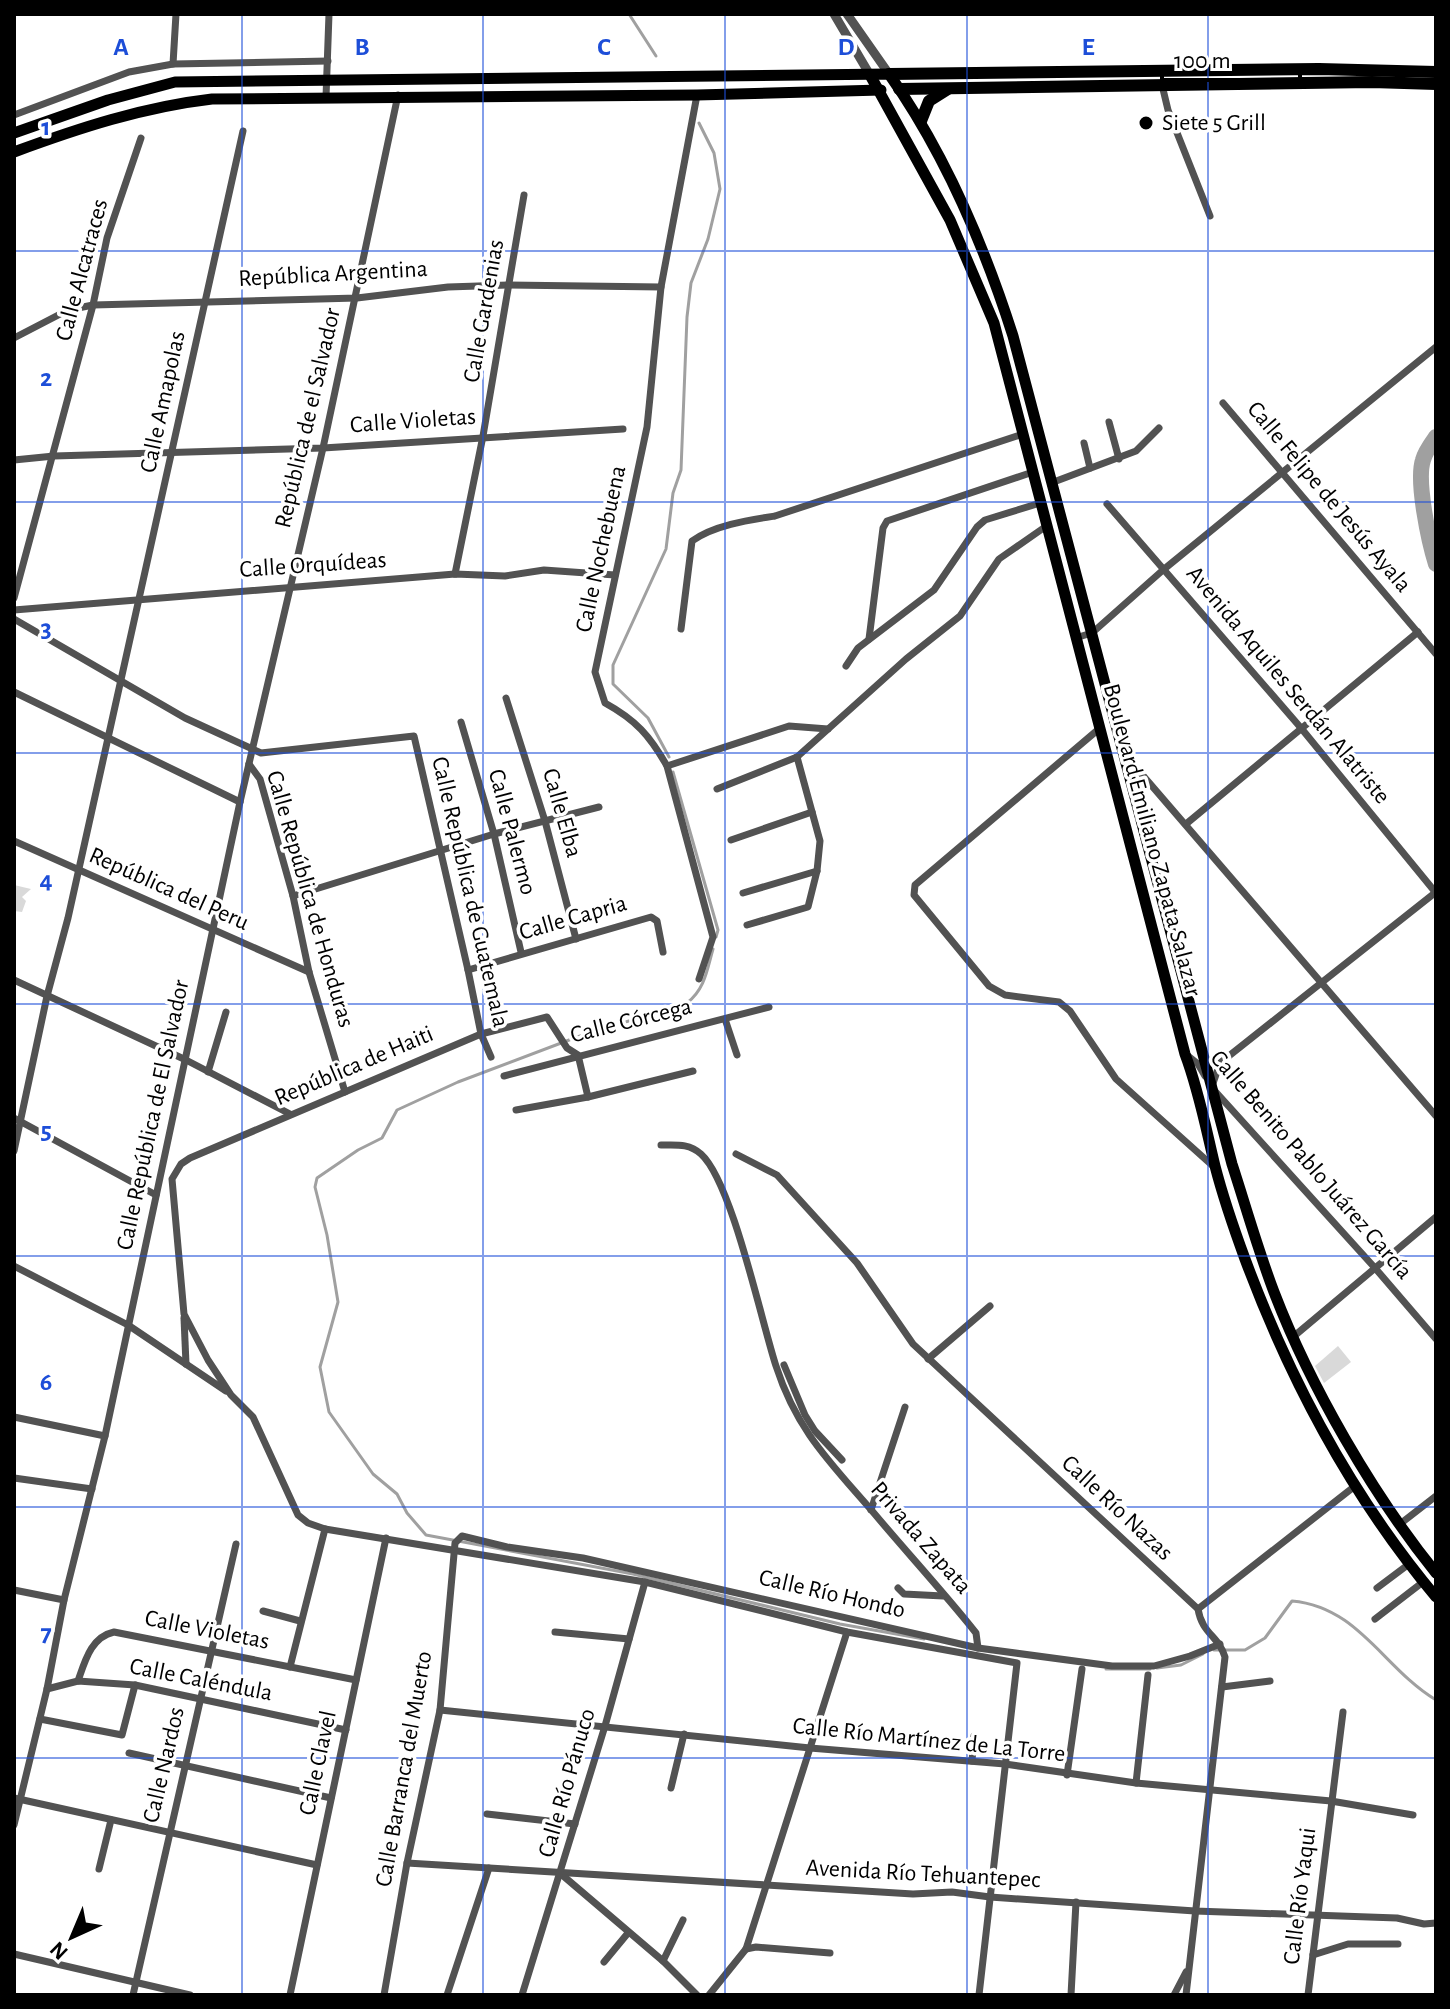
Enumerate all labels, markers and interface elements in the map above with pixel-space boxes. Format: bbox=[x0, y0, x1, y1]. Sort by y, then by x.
scale bar bbox=[1162, 32, 1300, 82]
text: A bbox=[113, 34, 129, 60]
text: B bbox=[354, 34, 370, 60]
text: C bbox=[597, 34, 611, 60]
text: D bbox=[837, 34, 855, 60]
text: E bbox=[1081, 34, 1095, 60]
text: 100 m bbox=[1174, 49, 1231, 73]
place label: Siete 5 Grill bbox=[1162, 111, 1266, 135]
text: 1 bbox=[41, 114, 51, 140]
marker: Siete 5 Grill bbox=[1137, 114, 1155, 132]
street label: Calle Alcatraces bbox=[52, 196, 112, 344]
street label: Calle Gardenias bbox=[460, 238, 508, 384]
street label: República Argentina bbox=[238, 257, 428, 291]
street label: República de el Salvador bbox=[271, 305, 345, 530]
street label: Calle Amapolas bbox=[136, 329, 190, 475]
text: 2 bbox=[40, 365, 52, 391]
street label: Calle Felipe de Jesús Ayala bbox=[1242, 397, 1416, 597]
street label: Calle Violetas bbox=[349, 405, 477, 437]
street label: Calle Nochebuena bbox=[572, 463, 630, 635]
street label: Calle Orquídeas bbox=[239, 548, 387, 582]
street label: Avenida Aquiles Serdán Alatriste bbox=[1182, 562, 1394, 808]
text: 3 bbox=[40, 616, 52, 642]
street label: Boulevard Emiliano Zapata Salazar bbox=[1099, 681, 1205, 999]
street label: Calle República de Guatemala bbox=[427, 754, 513, 1030]
street label: Calle Elba bbox=[538, 766, 586, 860]
street label: Calle Palermo bbox=[484, 767, 540, 897]
street label: Calle República de Honduras bbox=[262, 768, 358, 1030]
street label: República del Peru bbox=[86, 843, 252, 935]
text: 4 bbox=[39, 867, 53, 893]
street label: Calle Capria bbox=[517, 891, 629, 945]
street label: Calle República de El Salvador bbox=[113, 977, 193, 1252]
street label: Calle Córcega bbox=[568, 994, 694, 1048]
street label: República de Haiti bbox=[271, 1022, 437, 1110]
street label: Calle Benito Pablo Juárez García bbox=[1205, 1046, 1417, 1284]
text: 5 bbox=[40, 1118, 52, 1144]
text: 6 bbox=[40, 1369, 52, 1395]
street label: Calle Río Nazas bbox=[1057, 1451, 1177, 1565]
street label: Privada Zapata bbox=[866, 1477, 976, 1599]
street label: Calle Río Hondo bbox=[757, 1566, 907, 1622]
street label: Calle Violetas bbox=[143, 1606, 271, 1654]
text: 7 bbox=[40, 1620, 52, 1646]
street label: Calle Barranca del Muerto bbox=[371, 1649, 437, 1889]
street label: Calle Caléndula bbox=[127, 1654, 275, 1706]
street label: Calle Nardos bbox=[139, 1705, 189, 1825]
street label: Calle Río Pánuco bbox=[534, 1706, 600, 1860]
street label: Calle Clavel bbox=[295, 1708, 341, 1818]
street label: Calle Río Martínez de La Torre bbox=[791, 1714, 1067, 1766]
street label: Calle Río Yaqui bbox=[1280, 1826, 1320, 1966]
street label: Avenida Río Tehuantepec bbox=[805, 1856, 1041, 1892]
north arrow bbox=[32, 1897, 112, 1977]
text: N bbox=[46, 1937, 72, 1964]

